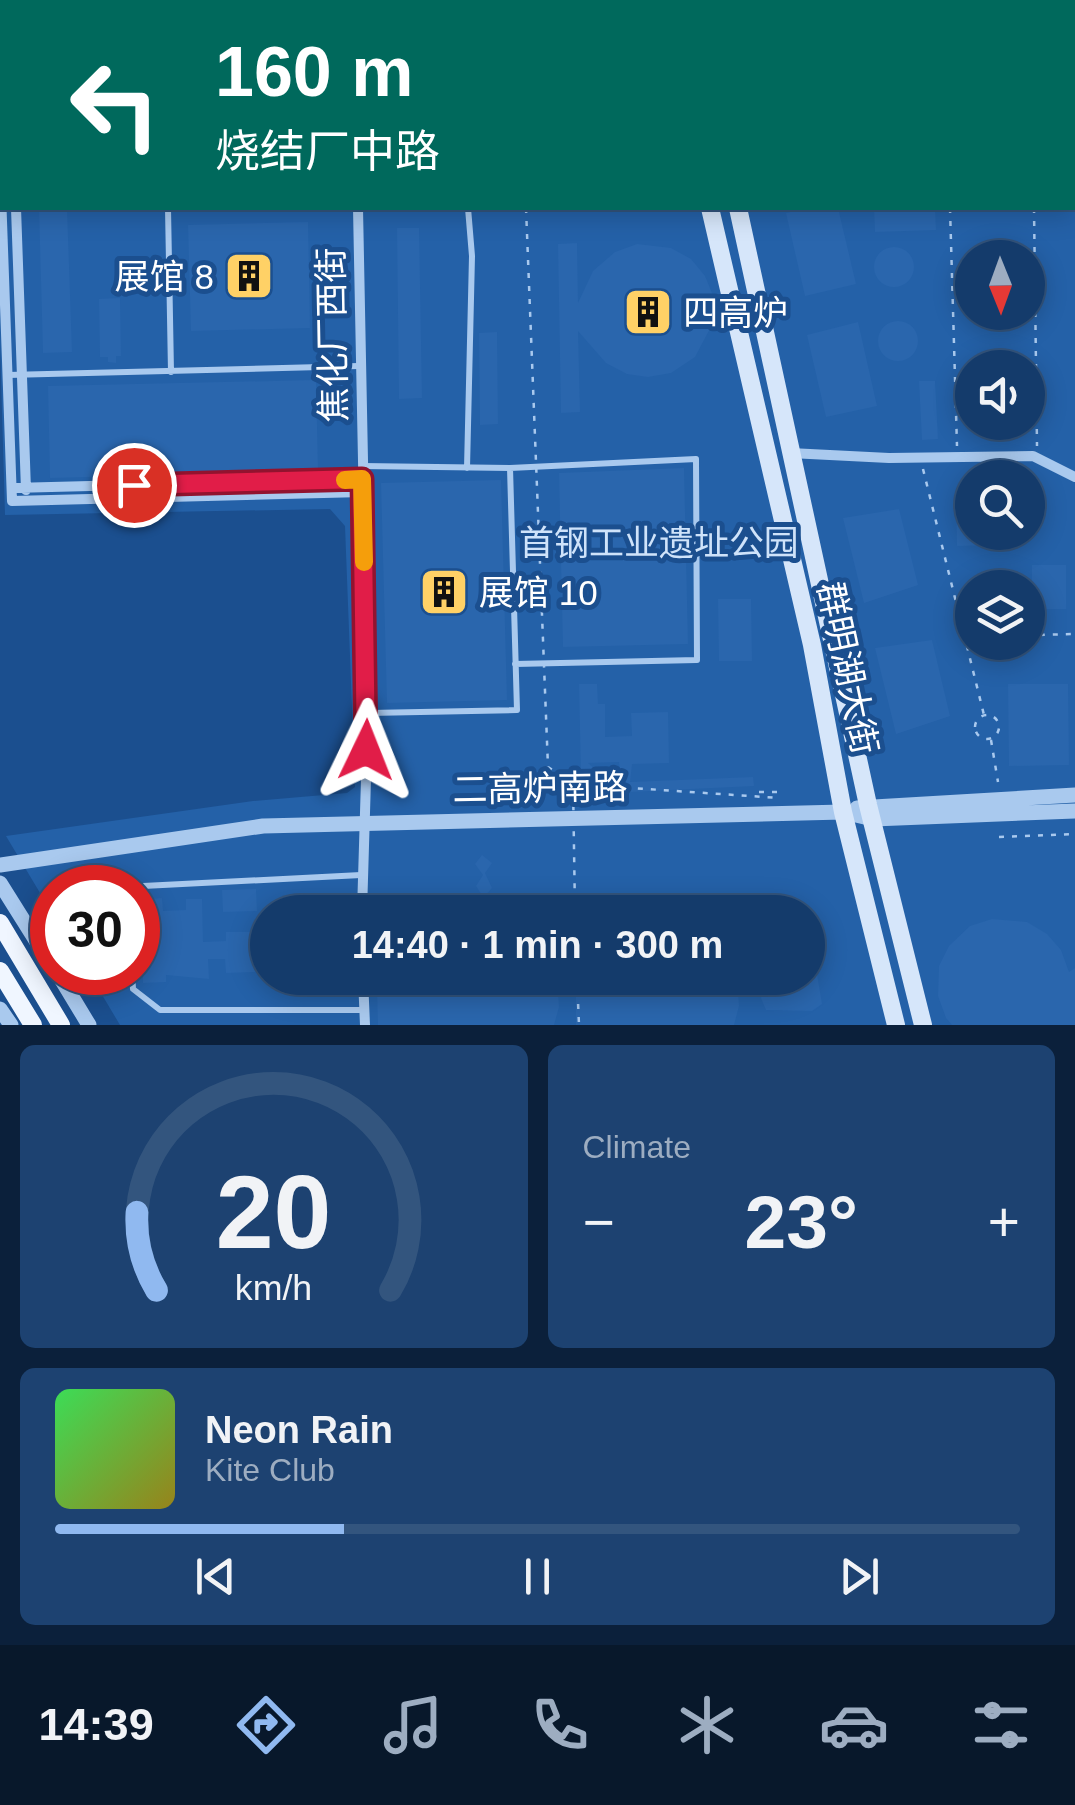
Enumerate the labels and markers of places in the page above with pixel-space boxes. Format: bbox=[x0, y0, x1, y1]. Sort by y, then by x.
building icon: 展馆 8 bbox=[223, 250, 275, 302]
place label: 展馆 8 bbox=[115, 257, 214, 296]
building icon: 四高炉 bbox=[622, 286, 674, 338]
place label: 四高炉 bbox=[683, 293, 788, 332]
pin bbox=[92, 443, 177, 528]
building icon: 展馆 10 bbox=[418, 566, 470, 618]
place label: 展馆 10 bbox=[479, 573, 598, 612]

